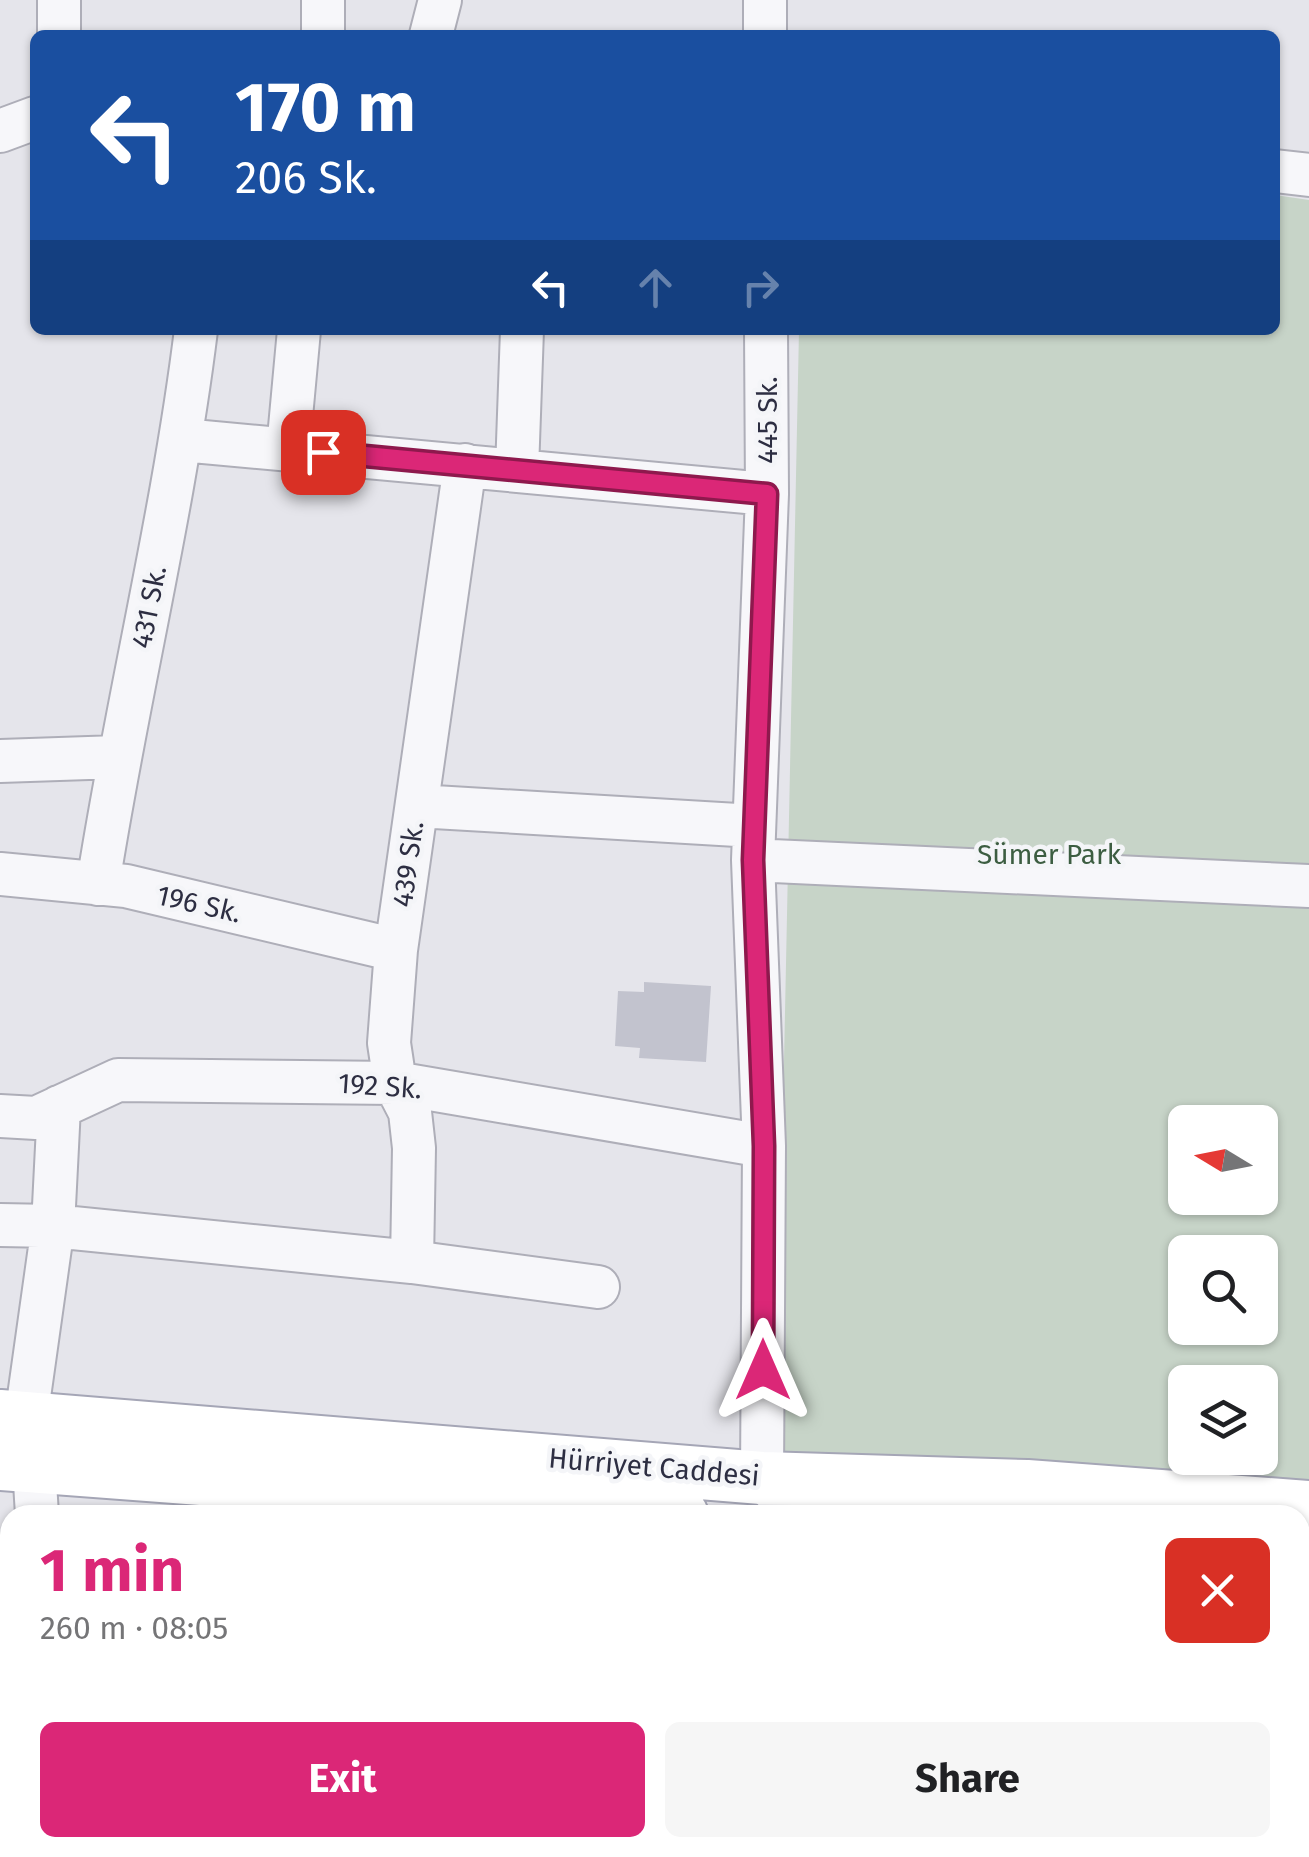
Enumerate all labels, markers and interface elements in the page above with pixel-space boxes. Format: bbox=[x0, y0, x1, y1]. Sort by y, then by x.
text: 170 m bbox=[235, 66, 416, 150]
icon: left bbox=[70, 70, 200, 200]
text: 206 Sk. bbox=[235, 151, 377, 205]
icon: left bbox=[523, 260, 578, 315]
icon: ahead bbox=[628, 260, 683, 315]
icon: right bbox=[733, 260, 788, 315]
street label: 445 Sk. bbox=[751, 376, 784, 464]
pin bbox=[281, 410, 366, 495]
icon: arrive bbox=[296, 425, 351, 480]
street label: 431 Sk. bbox=[125, 563, 173, 651]
street label: 439 Sk. bbox=[386, 819, 430, 909]
park label: Sümer Park bbox=[977, 838, 1122, 871]
street label: 196 Sk. bbox=[154, 878, 244, 930]
street label: 192 Sk. bbox=[337, 1067, 423, 1105]
north arrow bbox=[1168, 1105, 1278, 1215]
map controls bbox=[1168, 1105, 1278, 1475]
button: search bbox=[1168, 1235, 1278, 1345]
position arrow bbox=[711, 1318, 815, 1422]
button: layers bbox=[1168, 1365, 1278, 1475]
street label: Hürriyet Caddesi bbox=[547, 1441, 761, 1493]
text: 1 min bbox=[40, 1535, 184, 1607]
button: close bbox=[1165, 1538, 1270, 1643]
text: 260 m · 08:05 bbox=[40, 1609, 228, 1647]
button: Exit bbox=[40, 1722, 645, 1837]
button: Share bbox=[665, 1722, 1270, 1837]

